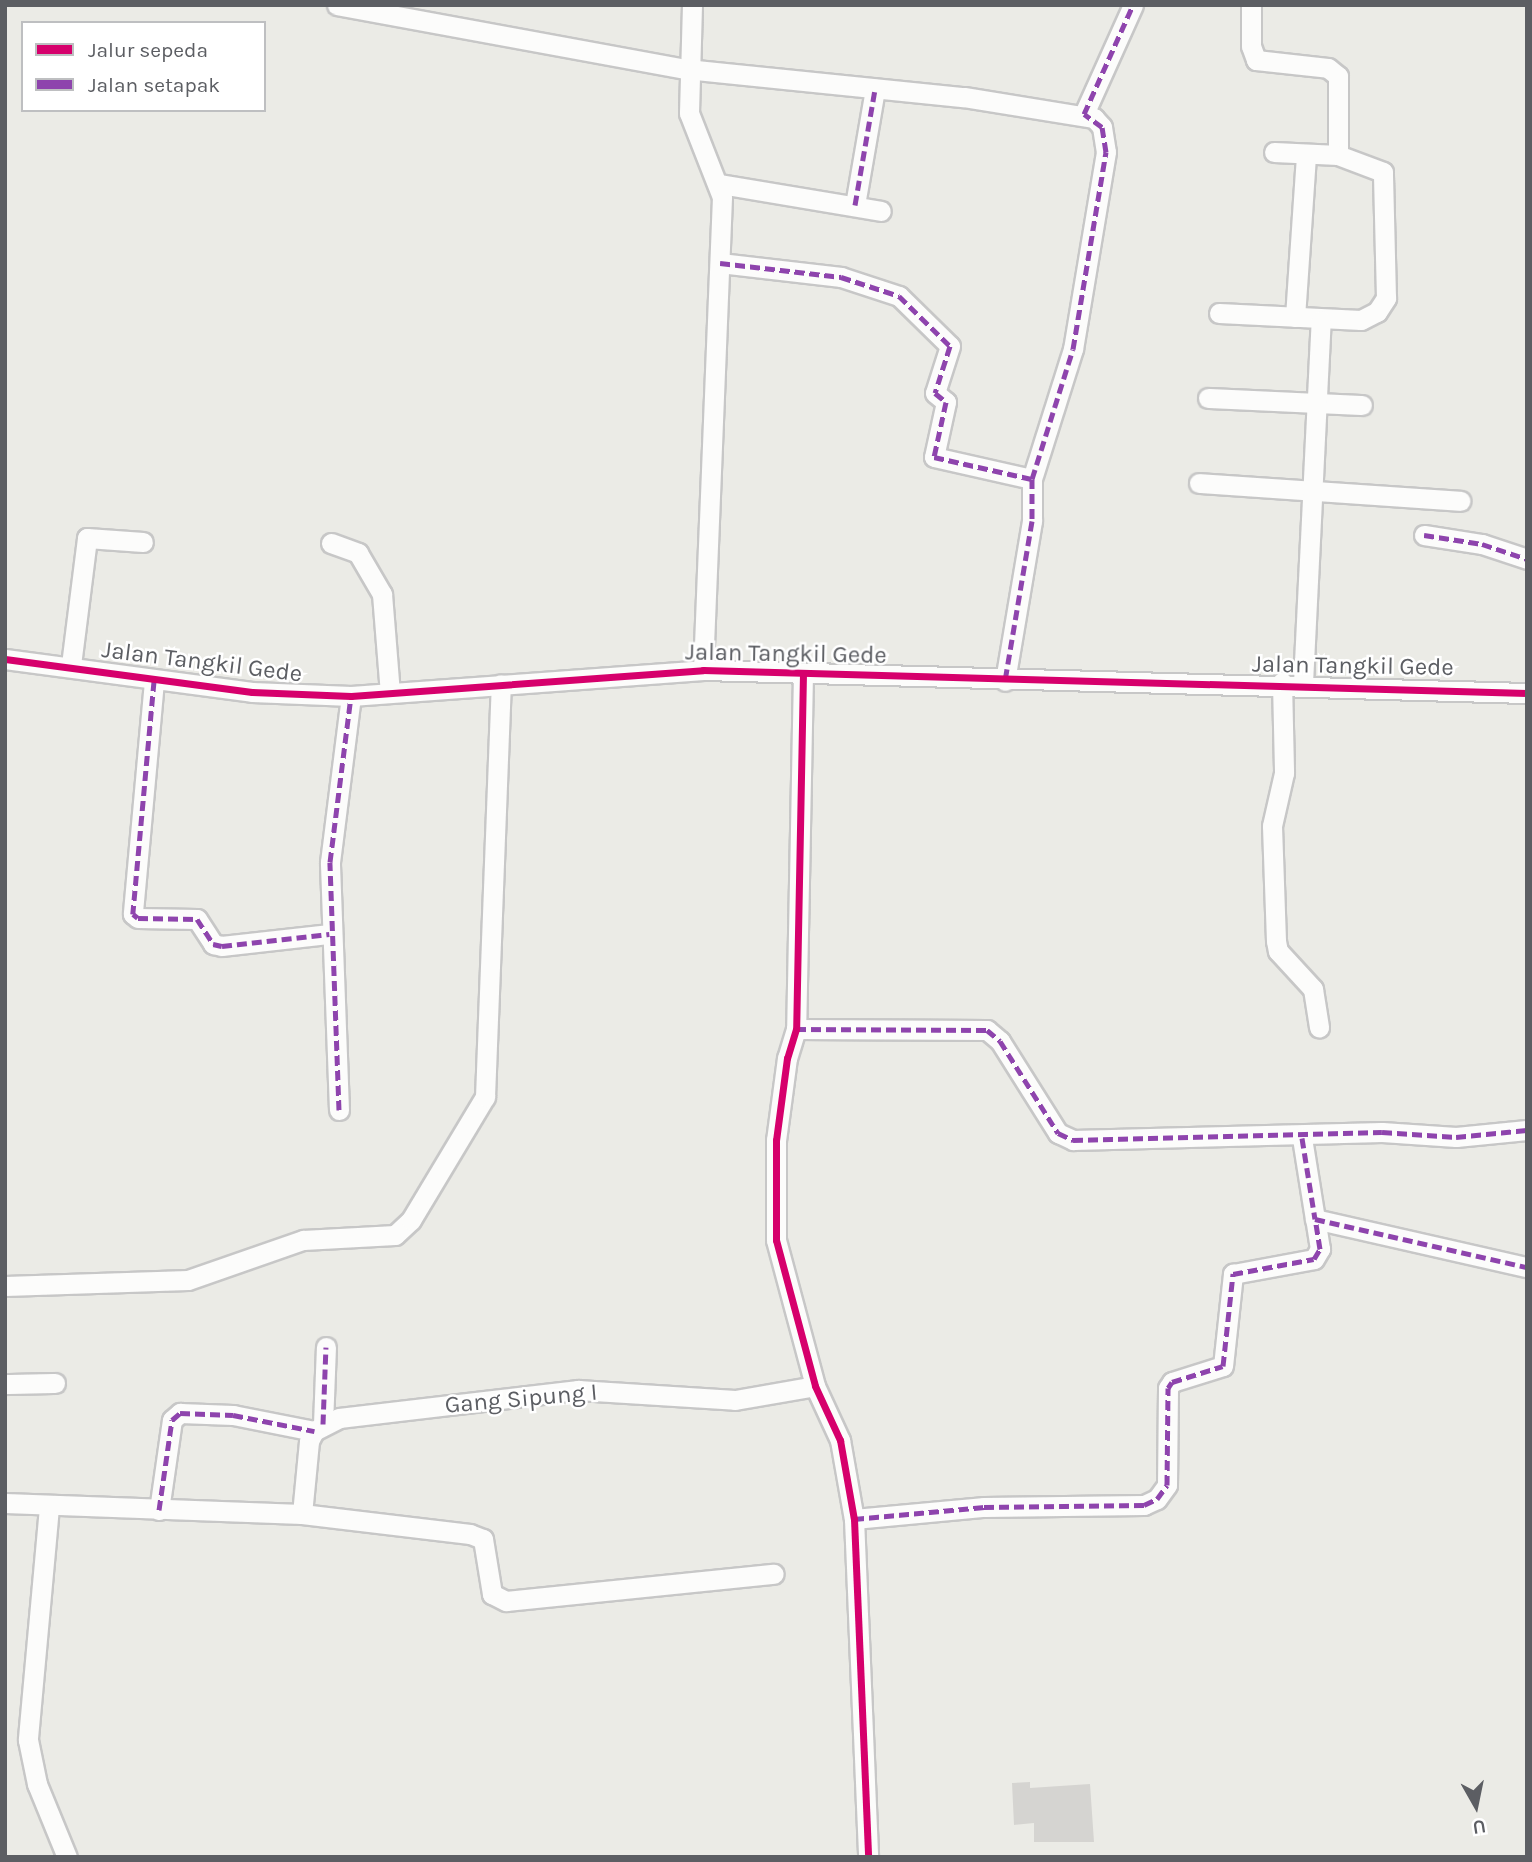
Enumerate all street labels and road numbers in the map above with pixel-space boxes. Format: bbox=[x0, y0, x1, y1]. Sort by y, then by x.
street label: Jalan Tangkil Gede bbox=[100, 635, 304, 689]
street label: Jalan Tangkil Gede bbox=[685, 638, 887, 670]
street label: Jalan Tangkil Gede bbox=[1252, 650, 1454, 682]
street label: Gang Sipung I bbox=[444, 1378, 598, 1420]

